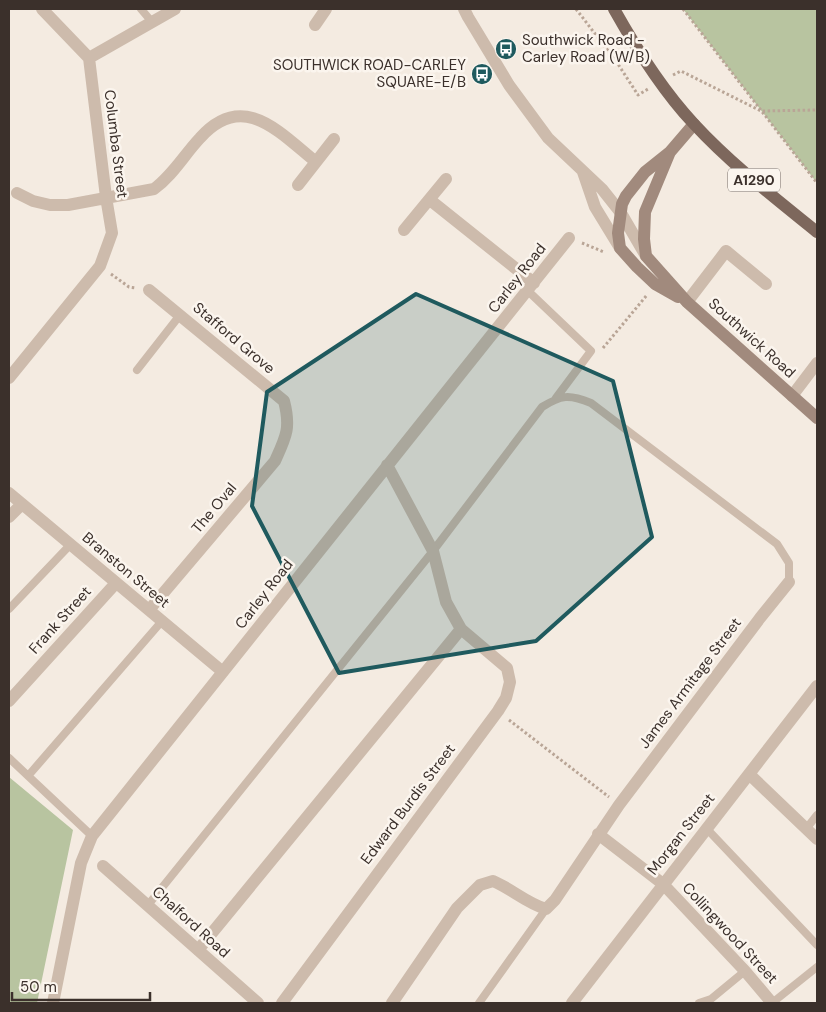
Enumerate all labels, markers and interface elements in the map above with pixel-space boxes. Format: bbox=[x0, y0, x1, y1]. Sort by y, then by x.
place label: Southwick Road - Carley Road (W/B) bbox=[522, 30, 650, 67]
bus stop icon: Southwick Road - Carley Road (W/B) bbox=[494, 37, 518, 61]
place label: SOUTHWICK ROAD-CARLEY SQUARE-E/B bbox=[273, 55, 466, 92]
bus stop icon: SOUTHWICK ROAD-CARLEY SQUARE-E/B bbox=[470, 62, 494, 86]
street label: Columba Street bbox=[99, 89, 133, 199]
road number: A1290 bbox=[728, 168, 780, 192]
street label: Carley Road bbox=[483, 239, 551, 317]
street label: Southwick Road bbox=[704, 293, 800, 383]
street label: Stafford Grove bbox=[189, 298, 279, 378]
street label: The Oval bbox=[187, 479, 241, 537]
street label: Branston Street bbox=[78, 528, 174, 613]
street label: Carley Road bbox=[230, 555, 298, 633]
street label: Frank Street bbox=[24, 582, 96, 658]
street label: James Armitage Street bbox=[634, 614, 746, 752]
street label: Edward Burdis Street bbox=[356, 740, 460, 868]
street label: Morgan Street bbox=[643, 789, 719, 879]
street label: Collingwood Street bbox=[678, 878, 782, 988]
street label: Chalford Road bbox=[148, 882, 234, 962]
scale bar bbox=[12, 970, 150, 1002]
text: 50 m bbox=[20, 977, 57, 997]

